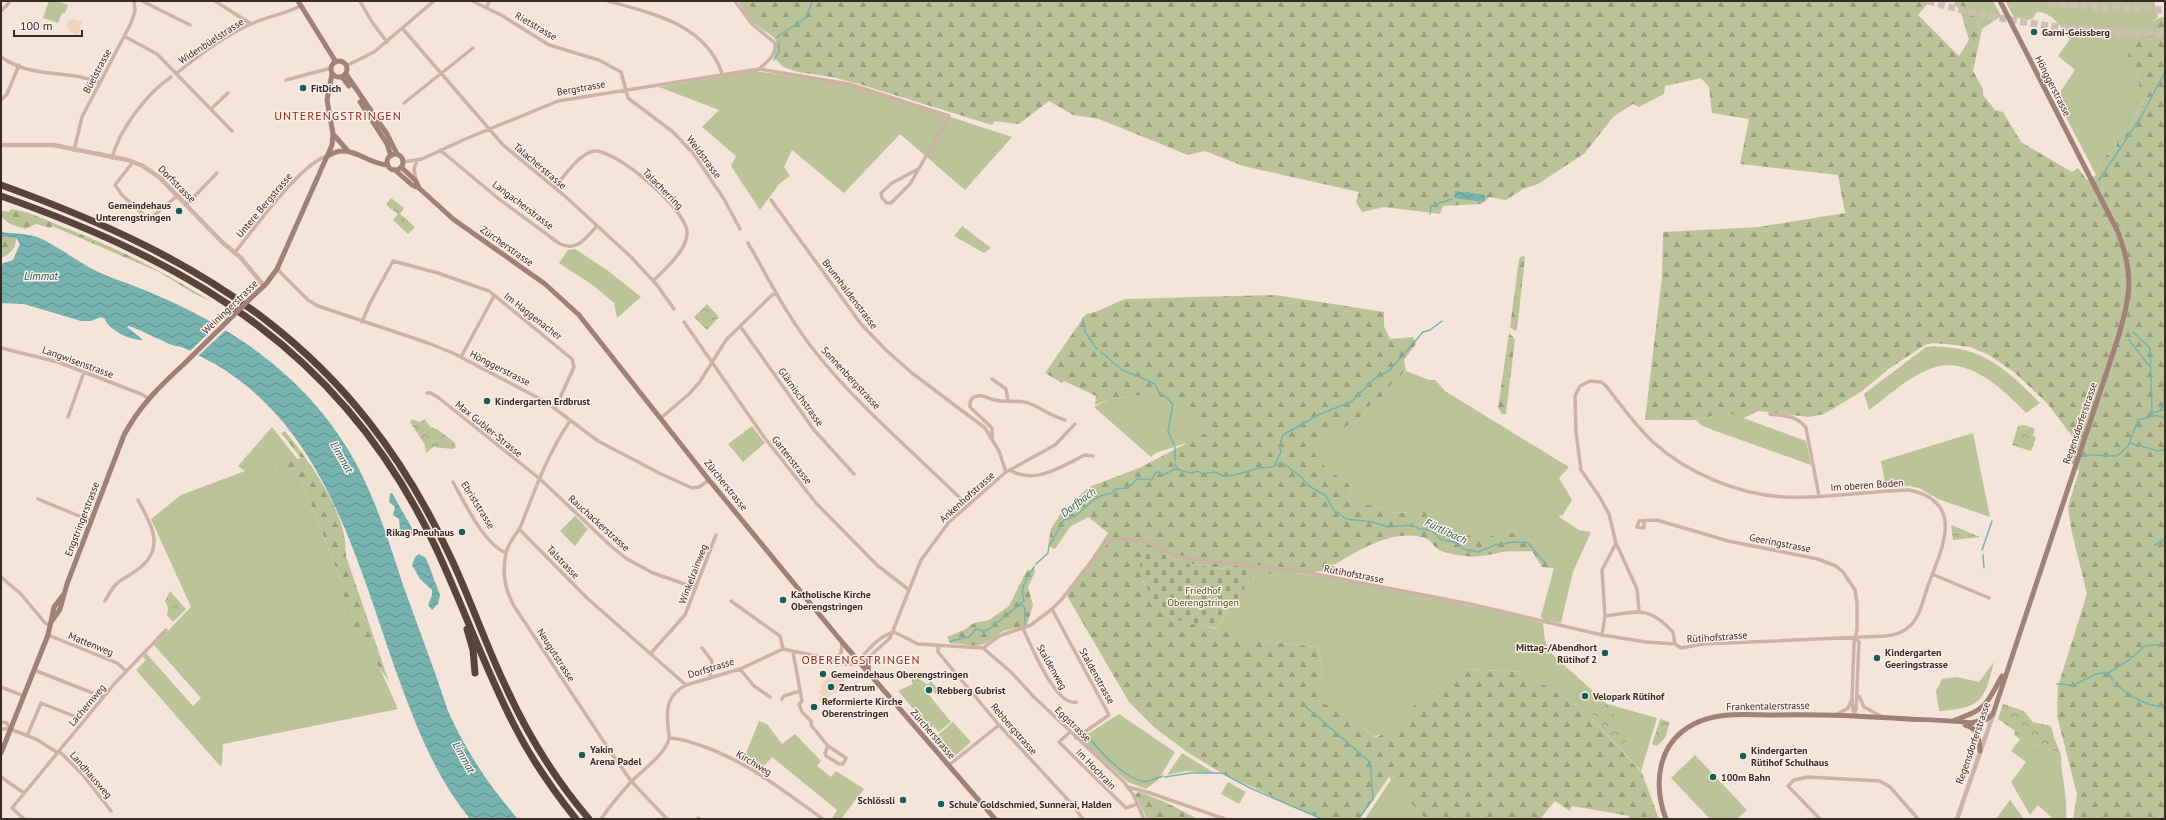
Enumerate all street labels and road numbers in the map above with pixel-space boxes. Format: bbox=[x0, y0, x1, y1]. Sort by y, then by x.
street label: Rietstrasse bbox=[513, 9, 559, 43]
street label: Widenbüelstrasse bbox=[176, 15, 246, 67]
street label: Büelstrasse bbox=[80, 46, 114, 96]
street label: Hönggerstrasse bbox=[2032, 54, 2074, 118]
street label: Bergstrasse bbox=[556, 77, 606, 99]
street label: Weidstrasse bbox=[684, 133, 724, 181]
street label: Talacherstrasse bbox=[511, 140, 569, 192]
street label: Dorfstrasse bbox=[155, 162, 199, 206]
street label: Talacherring bbox=[640, 166, 686, 212]
street label: Untere Bergstrasse bbox=[233, 170, 295, 240]
street label: Langacherstrasse bbox=[490, 178, 556, 232]
street label: Zürcherstrasse bbox=[478, 223, 536, 269]
street label: Brunnhaldenstrasse bbox=[819, 256, 881, 332]
street label: Weiningerstrasse bbox=[199, 277, 261, 337]
street label: Im Haggenacher bbox=[501, 289, 565, 343]
street label: Langwisenstrasse bbox=[41, 343, 115, 381]
street label: Sonnenbergstrasse bbox=[819, 344, 883, 412]
street label: Hönggerstrasse bbox=[468, 347, 532, 389]
street label: Glärnischstrasse bbox=[775, 365, 827, 429]
street label: Regensdorferstrasse bbox=[2060, 380, 2100, 466]
street label: Max Gubler-Strasse bbox=[453, 398, 525, 460]
street label: Gartenstrasse bbox=[769, 433, 815, 487]
street label: Zürcherstrasse bbox=[701, 457, 751, 513]
street label: Ankenhofstrasse bbox=[937, 469, 997, 525]
street label: Im oberen Boden bbox=[1830, 476, 1904, 494]
street label: Ebriststrasse bbox=[458, 479, 498, 531]
street label: Engstringerstrasse bbox=[62, 480, 102, 558]
street label: Rauchackerstrasse bbox=[566, 492, 632, 554]
street label: Geeringstrasse bbox=[1748, 531, 1812, 555]
street label: Talstrasse bbox=[544, 542, 582, 582]
street label: Winkelrainweg bbox=[676, 542, 710, 606]
street label: Rütihofstrasse bbox=[1323, 562, 1385, 586]
street label: Neugutstrasse bbox=[534, 626, 578, 684]
street label: Rütihofstrasse bbox=[1686, 628, 1748, 646]
street label: Mattenweg bbox=[66, 629, 116, 659]
street label: Staldenweg bbox=[1034, 642, 1070, 692]
street label: Staldenstrasse bbox=[1076, 646, 1118, 706]
street label: Dorfstrasse bbox=[686, 655, 736, 681]
street label: Lachernweg bbox=[65, 681, 109, 729]
street label: Frankentalerstrasse bbox=[1726, 699, 1810, 713]
street label: Rebbergstrasse bbox=[988, 700, 1040, 758]
street label: Regensdorferstrasse bbox=[1953, 700, 1993, 786]
street label: Eggstrasse bbox=[1052, 703, 1094, 745]
street label: Zürcherstrasse bbox=[908, 706, 958, 762]
street label: Im Hochrain bbox=[1073, 746, 1119, 792]
street label: Kirchweg bbox=[734, 747, 774, 779]
street label: Landhausweg bbox=[67, 749, 115, 801]

